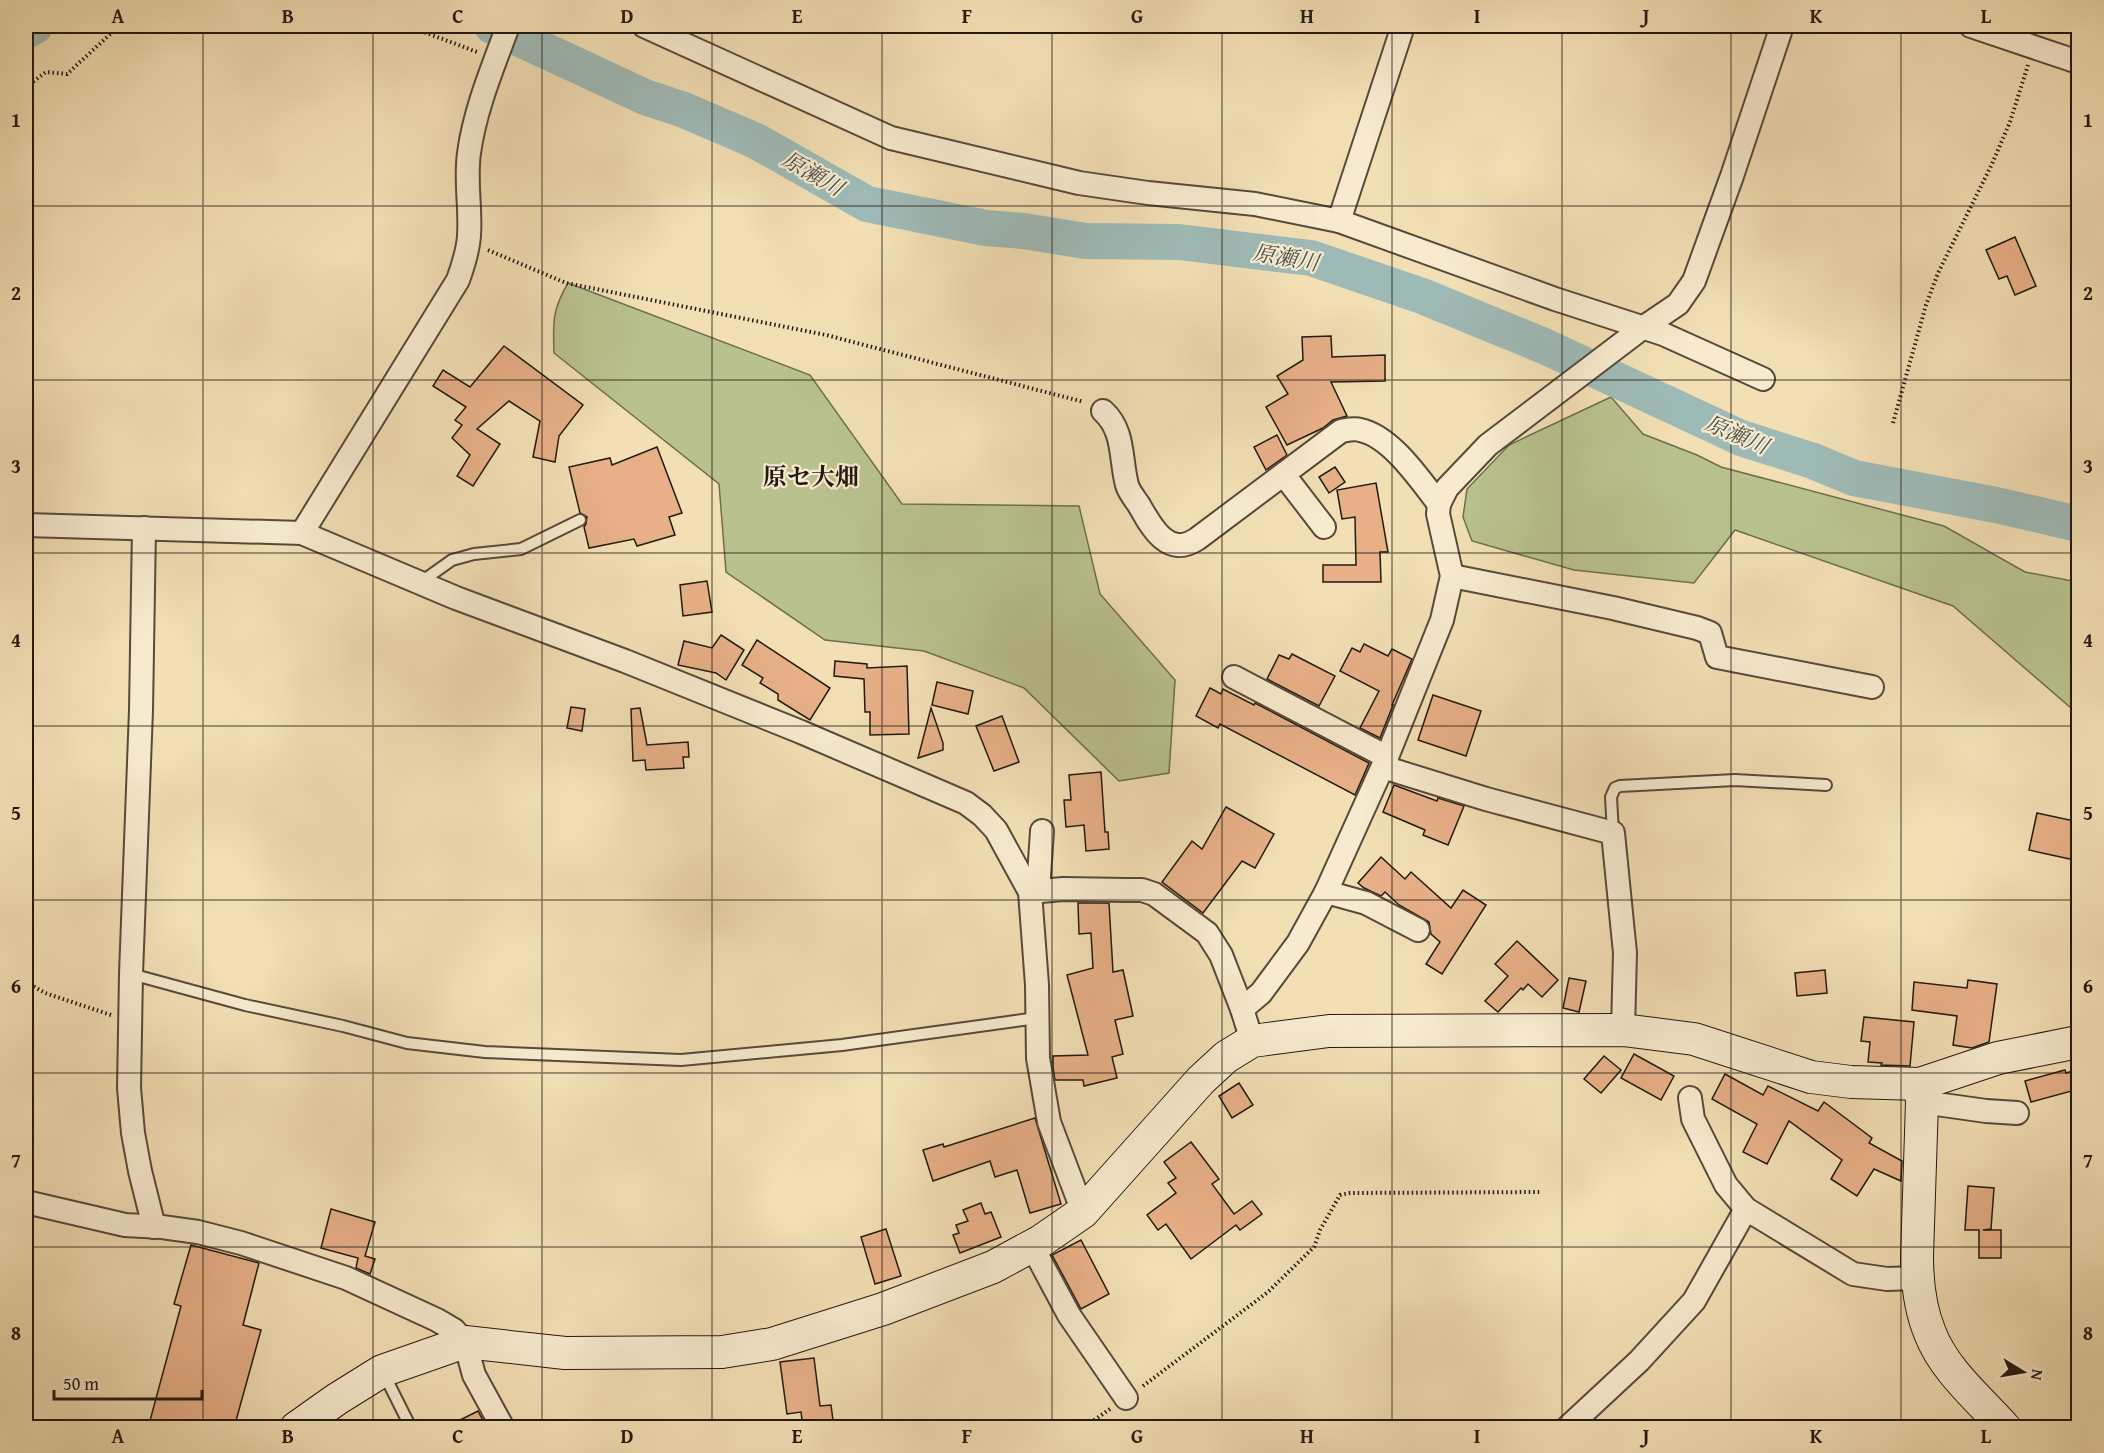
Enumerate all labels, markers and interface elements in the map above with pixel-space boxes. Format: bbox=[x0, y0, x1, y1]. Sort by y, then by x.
text: A bbox=[112, 1, 125, 30]
text: B bbox=[282, 1, 294, 30]
text: C bbox=[452, 1, 464, 30]
text: D bbox=[620, 1, 634, 30]
text: E bbox=[792, 1, 803, 30]
text: F bbox=[962, 1, 972, 30]
text: G bbox=[1131, 1, 1143, 30]
text: H bbox=[1300, 1, 1314, 30]
text: I bbox=[1474, 1, 1480, 30]
text: J bbox=[1640, 1, 1650, 30]
text: K bbox=[1810, 1, 1823, 30]
text: L bbox=[1981, 1, 1992, 30]
text: 1 bbox=[11, 105, 21, 134]
text: 1 bbox=[2083, 105, 2093, 134]
water label: 原瀬川 bbox=[776, 143, 851, 204]
water label: 原瀬川 bbox=[1251, 236, 1323, 279]
text: 2 bbox=[11, 278, 21, 307]
text: 2 bbox=[2083, 278, 2093, 307]
water label: 原瀬川 bbox=[1700, 406, 1775, 462]
text: 3 bbox=[11, 451, 21, 480]
text: 3 bbox=[2083, 451, 2093, 480]
district label: 原セ大畑 bbox=[763, 459, 859, 494]
text: 4 bbox=[11, 625, 21, 654]
text: 4 bbox=[2083, 625, 2093, 654]
text: 5 bbox=[11, 798, 21, 827]
text: 5 bbox=[2083, 798, 2093, 827]
text: 6 bbox=[11, 971, 21, 1000]
text: 6 bbox=[2083, 971, 2093, 1000]
text: 7 bbox=[11, 1145, 21, 1174]
text: 7 bbox=[2083, 1145, 2093, 1174]
text: 8 bbox=[11, 1318, 21, 1347]
text: 8 bbox=[2083, 1318, 2093, 1347]
north arrow bbox=[1993, 1342, 2053, 1402]
scale bar bbox=[54, 1363, 202, 1401]
text: N bbox=[2025, 1367, 2051, 1383]
text: 50 m bbox=[63, 1370, 99, 1397]
text: A bbox=[112, 1421, 125, 1450]
text: B bbox=[282, 1421, 294, 1450]
text: C bbox=[452, 1421, 464, 1450]
text: D bbox=[620, 1421, 634, 1450]
text: E bbox=[792, 1421, 803, 1450]
text: F bbox=[962, 1421, 972, 1450]
text: G bbox=[1131, 1421, 1143, 1450]
text: H bbox=[1300, 1421, 1314, 1450]
text: I bbox=[1474, 1421, 1480, 1450]
text: J bbox=[1640, 1421, 1650, 1450]
text: K bbox=[1810, 1421, 1823, 1450]
text: L bbox=[1981, 1421, 1992, 1450]

